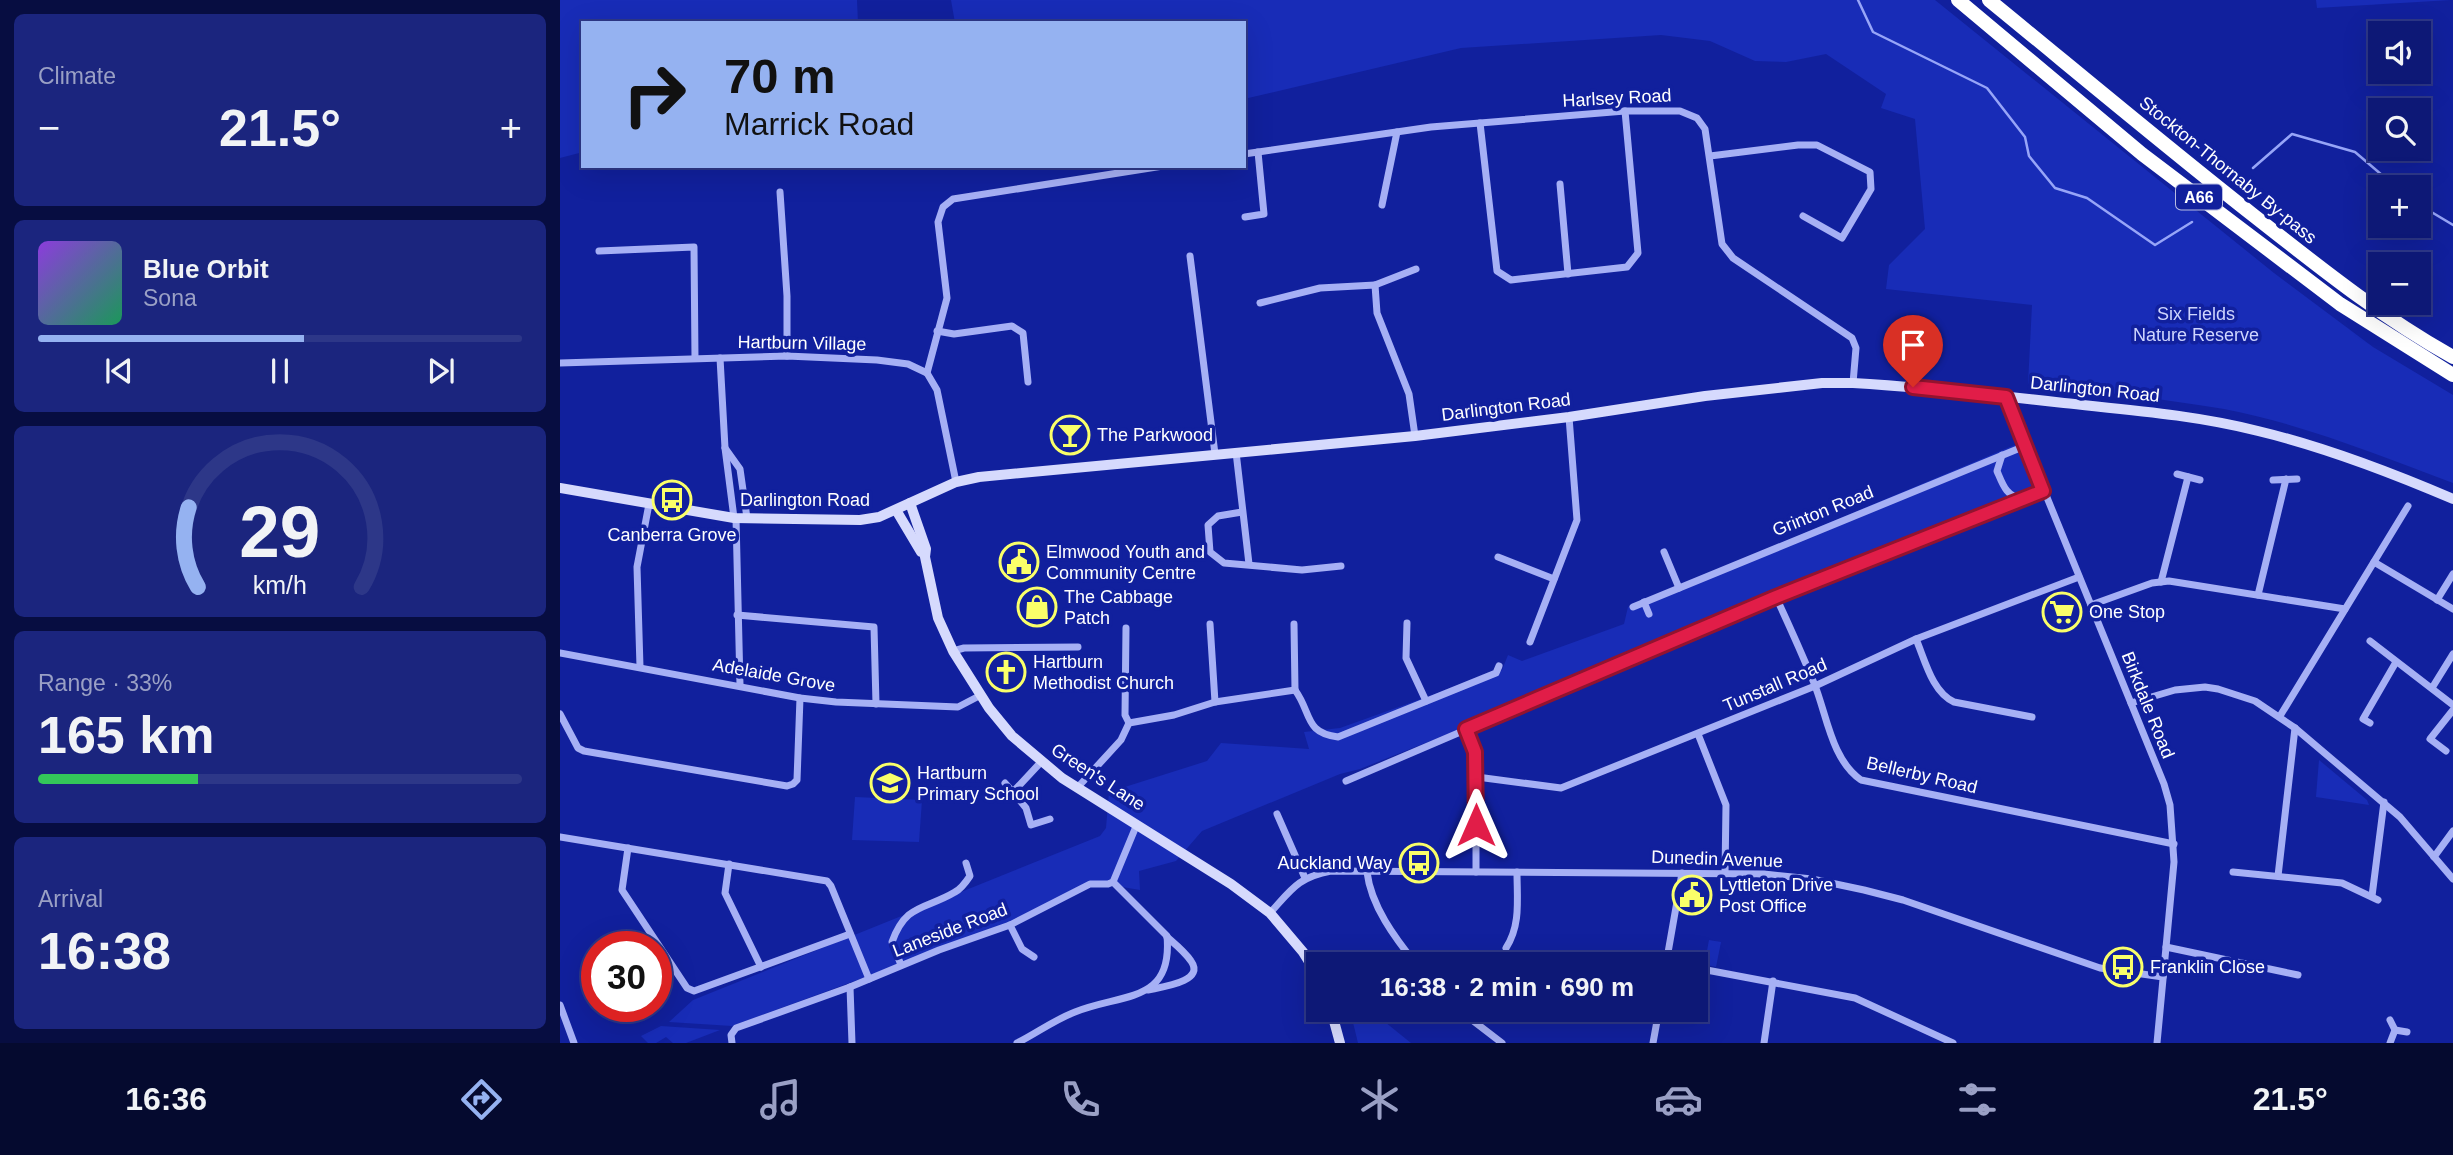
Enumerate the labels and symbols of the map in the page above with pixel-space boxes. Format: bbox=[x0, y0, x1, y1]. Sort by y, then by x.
street label: Harlsey Road bbox=[1562, 85, 1672, 111]
street label: Stockton-Thornaby By-pass bbox=[2135, 92, 2321, 248]
road number: A66 bbox=[2176, 184, 2222, 210]
park label: Six Fields Nature Reserve bbox=[2133, 304, 2259, 345]
pin bbox=[1883, 315, 1943, 387]
street label: Hartburn Village bbox=[737, 332, 867, 354]
street label: Darlington Road bbox=[2029, 372, 2161, 406]
street label: Darlington Road bbox=[1440, 389, 1572, 425]
bar icon: The Parkwood bbox=[1049, 414, 1091, 456]
place label: The Parkwood bbox=[1097, 425, 1213, 445]
bus stop icon: Canberra Grove bbox=[651, 479, 693, 521]
street label: Grinton Road bbox=[1770, 482, 1876, 540]
street label: Darlington Road bbox=[740, 490, 870, 510]
place label: Canberra Grove bbox=[607, 525, 737, 545]
public building icon: Elmwood Youth and Community Centre bbox=[998, 541, 1040, 583]
place label: Elmwood Youth and Community Centre bbox=[1046, 542, 1205, 583]
shop icon: The Cabbage Patch bbox=[1016, 586, 1058, 628]
place label: The Cabbage Patch bbox=[1064, 587, 1173, 628]
supermarket icon: One Stop bbox=[2041, 591, 2083, 633]
place label: One Stop bbox=[2089, 602, 2165, 622]
street label: Birkdale Road bbox=[2118, 649, 2178, 761]
church icon: Hartburn Methodist Church bbox=[985, 651, 1027, 693]
place label: Hartburn Methodist Church bbox=[1033, 652, 1174, 693]
street label: Adelaide Grove bbox=[711, 654, 837, 696]
street label: Tunstall Road bbox=[1720, 654, 1830, 716]
street label: Green's Lane bbox=[1047, 739, 1149, 815]
street label: Bellerby Road bbox=[1865, 753, 1979, 797]
school or university icon: Hartburn Primary School bbox=[869, 762, 911, 804]
place label: Hartburn Primary School bbox=[917, 763, 1039, 804]
position arrow bbox=[1439, 788, 1513, 862]
bus stop icon: Auckland Way bbox=[1398, 842, 1440, 884]
street label: Dunedin Avenue bbox=[1651, 847, 1783, 871]
place label: Auckland Way bbox=[1278, 853, 1392, 873]
public building icon: Lyttleton Drive Post Office bbox=[1671, 874, 1713, 916]
place label: Lyttleton Drive Post Office bbox=[1719, 875, 1833, 916]
street label: Laneside Road bbox=[890, 899, 1010, 961]
speed limit sign: 30 bbox=[581, 931, 672, 1022]
bus stop icon: Franklin Close bbox=[2102, 946, 2144, 988]
place label: Franklin Close bbox=[2150, 957, 2265, 977]

